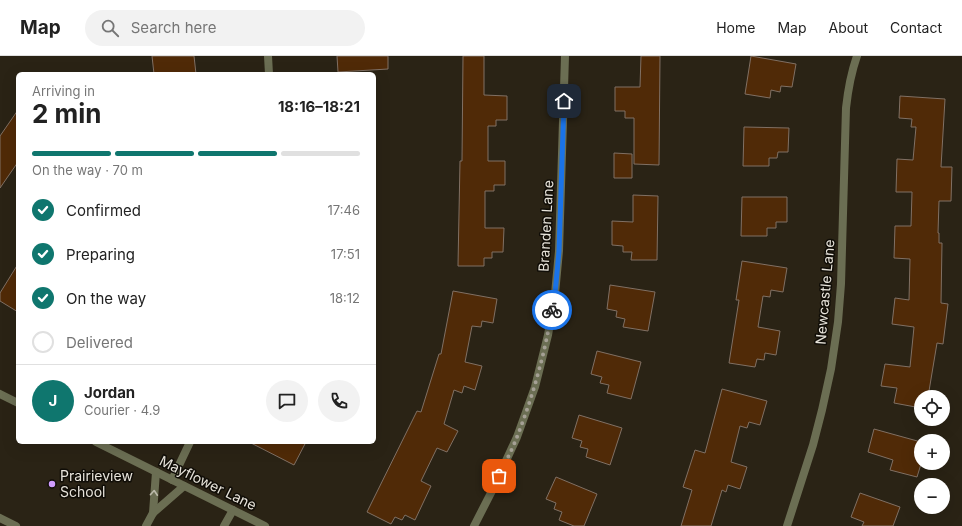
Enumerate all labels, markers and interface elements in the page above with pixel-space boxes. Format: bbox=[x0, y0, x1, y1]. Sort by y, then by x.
search box bbox=[85, 10, 365, 46]
text: Map bbox=[20, 16, 61, 39]
icon: search bbox=[99, 17, 121, 39]
text: Search here bbox=[131, 18, 216, 37]
text: Home bbox=[716, 19, 755, 36]
text: Map bbox=[777, 19, 807, 36]
text: About bbox=[829, 19, 868, 36]
text: Contact bbox=[890, 19, 942, 36]
text: Arriving in bbox=[32, 83, 95, 99]
pin bbox=[547, 84, 581, 118]
icon: home bbox=[553, 90, 575, 112]
text: 18:16–18:21 bbox=[278, 97, 360, 116]
text: 2 min bbox=[32, 98, 102, 129]
text: On the way · 70 m bbox=[32, 162, 143, 178]
street label: Branden Lane bbox=[535, 180, 556, 272]
icon: check bbox=[32, 199, 54, 221]
text: Confirmed bbox=[66, 201, 141, 220]
text: 17:46 bbox=[328, 202, 360, 218]
street label: Newcastle Lane bbox=[811, 239, 838, 345]
icon: check bbox=[32, 243, 54, 265]
text: Preparing bbox=[66, 245, 135, 264]
text: 17:51 bbox=[331, 246, 360, 262]
icon: check bbox=[32, 287, 54, 309]
text: On the way bbox=[66, 289, 146, 308]
text: 18:12 bbox=[330, 290, 360, 306]
courier bbox=[532, 290, 572, 330]
icon: bike bbox=[541, 299, 563, 321]
text: Delivered bbox=[66, 333, 133, 352]
button: chat bbox=[266, 380, 308, 422]
button: phone bbox=[318, 380, 360, 422]
text: Jordan bbox=[84, 383, 135, 402]
map controls bbox=[914, 390, 950, 514]
button: locate bbox=[914, 390, 950, 426]
text: J bbox=[49, 391, 57, 410]
text: Courier · 4.9 bbox=[84, 402, 160, 418]
button: + bbox=[914, 434, 950, 470]
street label: Mayflower Lane bbox=[157, 452, 260, 513]
pin bbox=[482, 459, 516, 493]
icon: bag bbox=[488, 465, 510, 487]
place label: Prairieview School bbox=[60, 467, 133, 500]
button: − bbox=[914, 478, 950, 514]
marker: Prairieview School bbox=[47, 479, 57, 489]
one-way arrow bbox=[150, 490, 159, 496]

